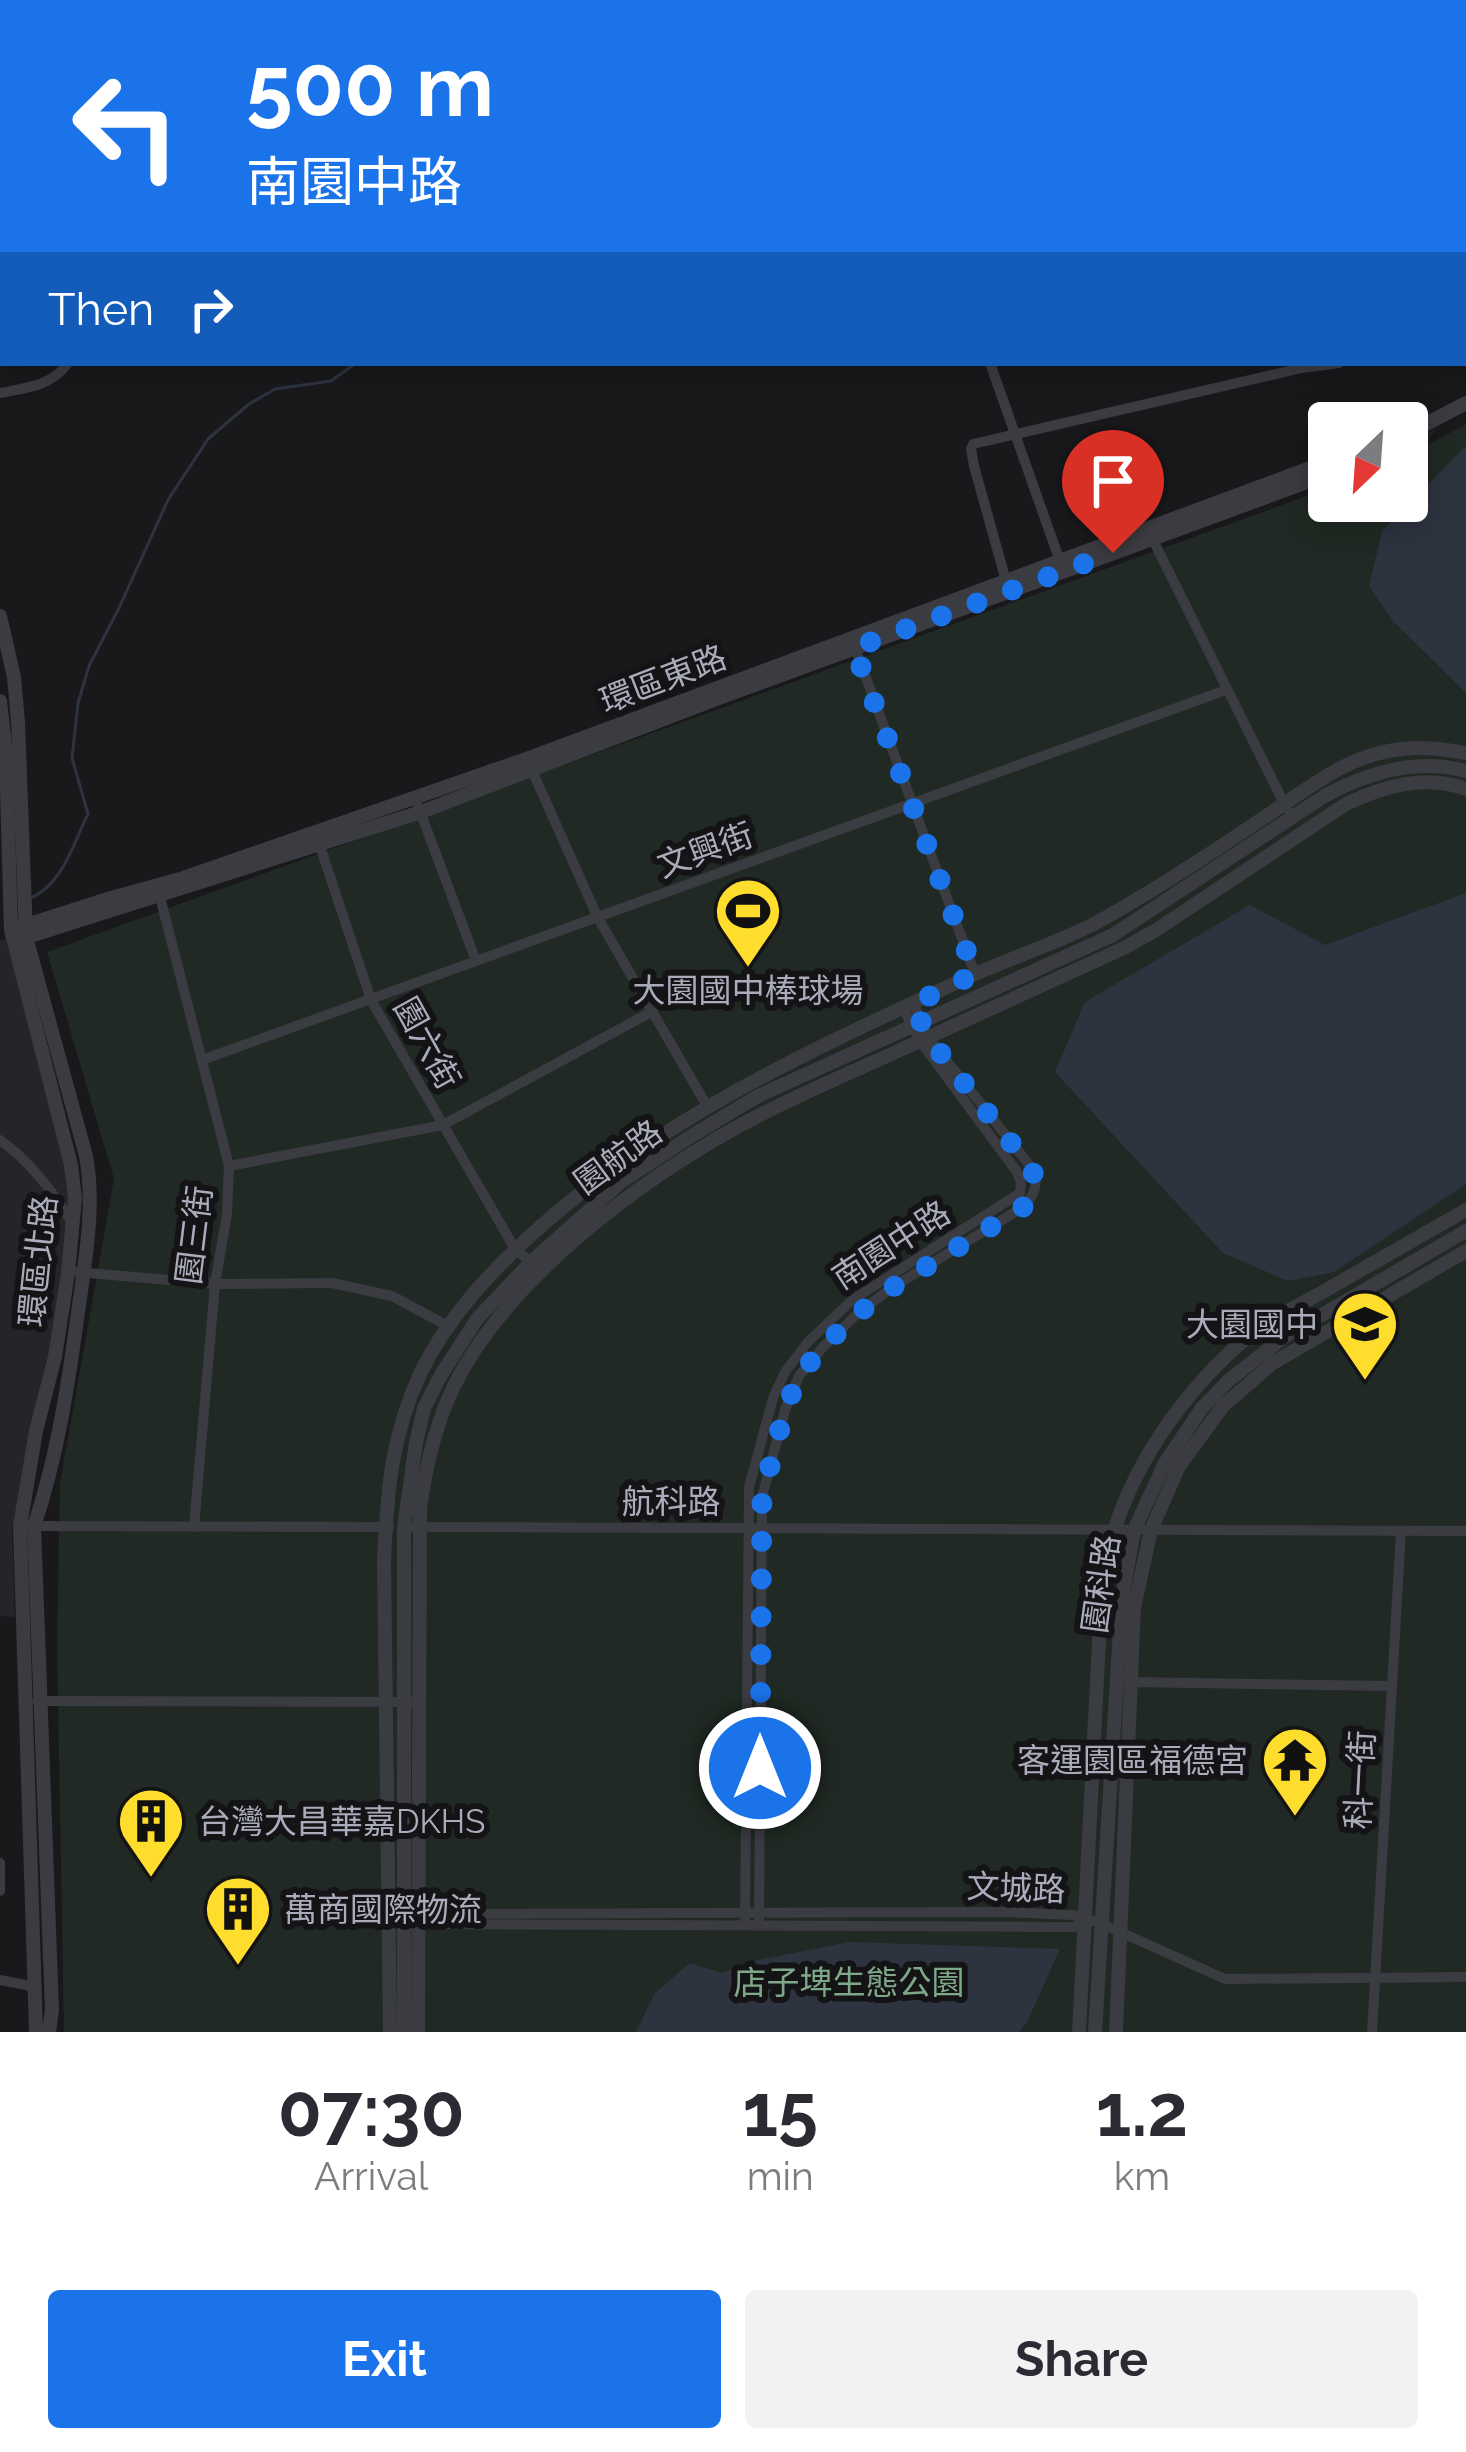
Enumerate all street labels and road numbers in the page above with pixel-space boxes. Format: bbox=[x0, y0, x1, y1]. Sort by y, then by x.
street label: 環區東路 bbox=[594, 637, 732, 721]
street label: 文興街 bbox=[652, 815, 758, 885]
street label: 園六街 bbox=[386, 990, 468, 1096]
street label: 園航路 bbox=[566, 1112, 670, 1202]
street label: 園三街 bbox=[169, 1183, 219, 1287]
street label: 環區北路 bbox=[12, 1193, 64, 1329]
street label: 南園中路 bbox=[825, 1193, 957, 1297]
street label: 航科路 bbox=[622, 1482, 721, 1521]
street label: 園科路 bbox=[1075, 1532, 1127, 1636]
street label: 科一街 bbox=[1338, 1730, 1382, 1830]
street label: 文城路 bbox=[966, 1867, 1066, 1909]

